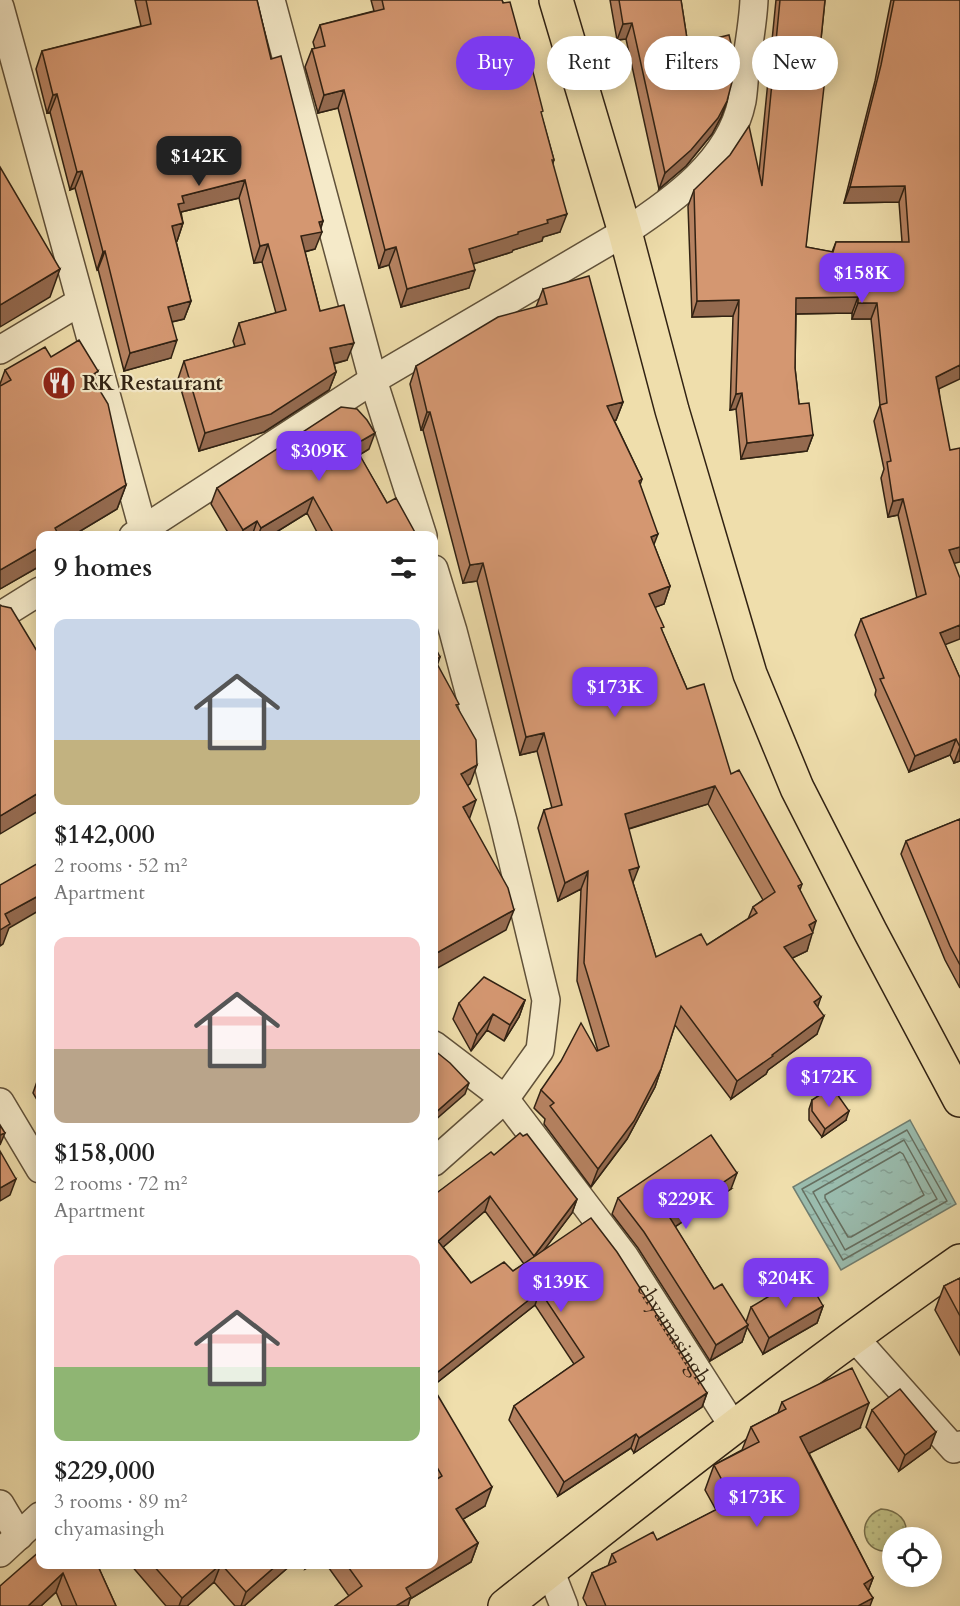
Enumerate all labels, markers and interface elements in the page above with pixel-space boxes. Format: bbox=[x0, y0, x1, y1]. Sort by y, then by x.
chip: Buy bbox=[456, 36, 535, 90]
chip: Rent bbox=[547, 36, 632, 90]
chip: Filters bbox=[644, 36, 740, 90]
chip: New bbox=[752, 36, 838, 90]
pin: $142K bbox=[157, 136, 241, 187]
text: $142K bbox=[170, 142, 228, 169]
pin: $158K bbox=[820, 253, 904, 304]
text: $158K bbox=[833, 259, 891, 286]
restaurant icon: RK Restaurant bbox=[41, 365, 77, 401]
place label: RK Restaurant bbox=[82, 369, 224, 398]
pin: $309K bbox=[277, 431, 361, 482]
text: $309K bbox=[290, 437, 348, 464]
text: 9 homes bbox=[54, 550, 152, 585]
icon: filters bbox=[387, 551, 420, 584]
icon: home bbox=[183, 658, 291, 766]
pin: $173K bbox=[573, 667, 657, 718]
text: $173K bbox=[586, 673, 644, 700]
text: $142,000 bbox=[54, 817, 155, 852]
text: 2 rooms · 52 m² bbox=[54, 852, 187, 879]
text: Apartment bbox=[54, 879, 145, 906]
icon: home bbox=[183, 976, 291, 1084]
pin: $172K bbox=[787, 1057, 871, 1108]
text: $172K bbox=[800, 1063, 858, 1090]
text: $158,000 bbox=[54, 1135, 155, 1170]
text: 2 rooms · 72 m² bbox=[54, 1170, 187, 1197]
pin: $229K bbox=[644, 1179, 728, 1230]
text: $229K bbox=[657, 1185, 715, 1212]
text: Apartment bbox=[54, 1197, 145, 1224]
pin: $204K bbox=[744, 1258, 828, 1309]
pin: $139K bbox=[519, 1262, 603, 1313]
text: $204K bbox=[757, 1264, 815, 1291]
text: $139K bbox=[532, 1268, 590, 1295]
street label: chyamasingh bbox=[630, 1276, 717, 1390]
icon: home bbox=[183, 1294, 291, 1402]
text: $229,000 bbox=[54, 1453, 155, 1488]
pin: $173K bbox=[715, 1477, 799, 1528]
text: $173K bbox=[728, 1483, 786, 1510]
text: 3 rooms · 89 m² bbox=[54, 1488, 187, 1515]
text: chyamasingh bbox=[54, 1515, 165, 1542]
map controls bbox=[882, 1527, 942, 1587]
button: locate bbox=[882, 1527, 942, 1587]

